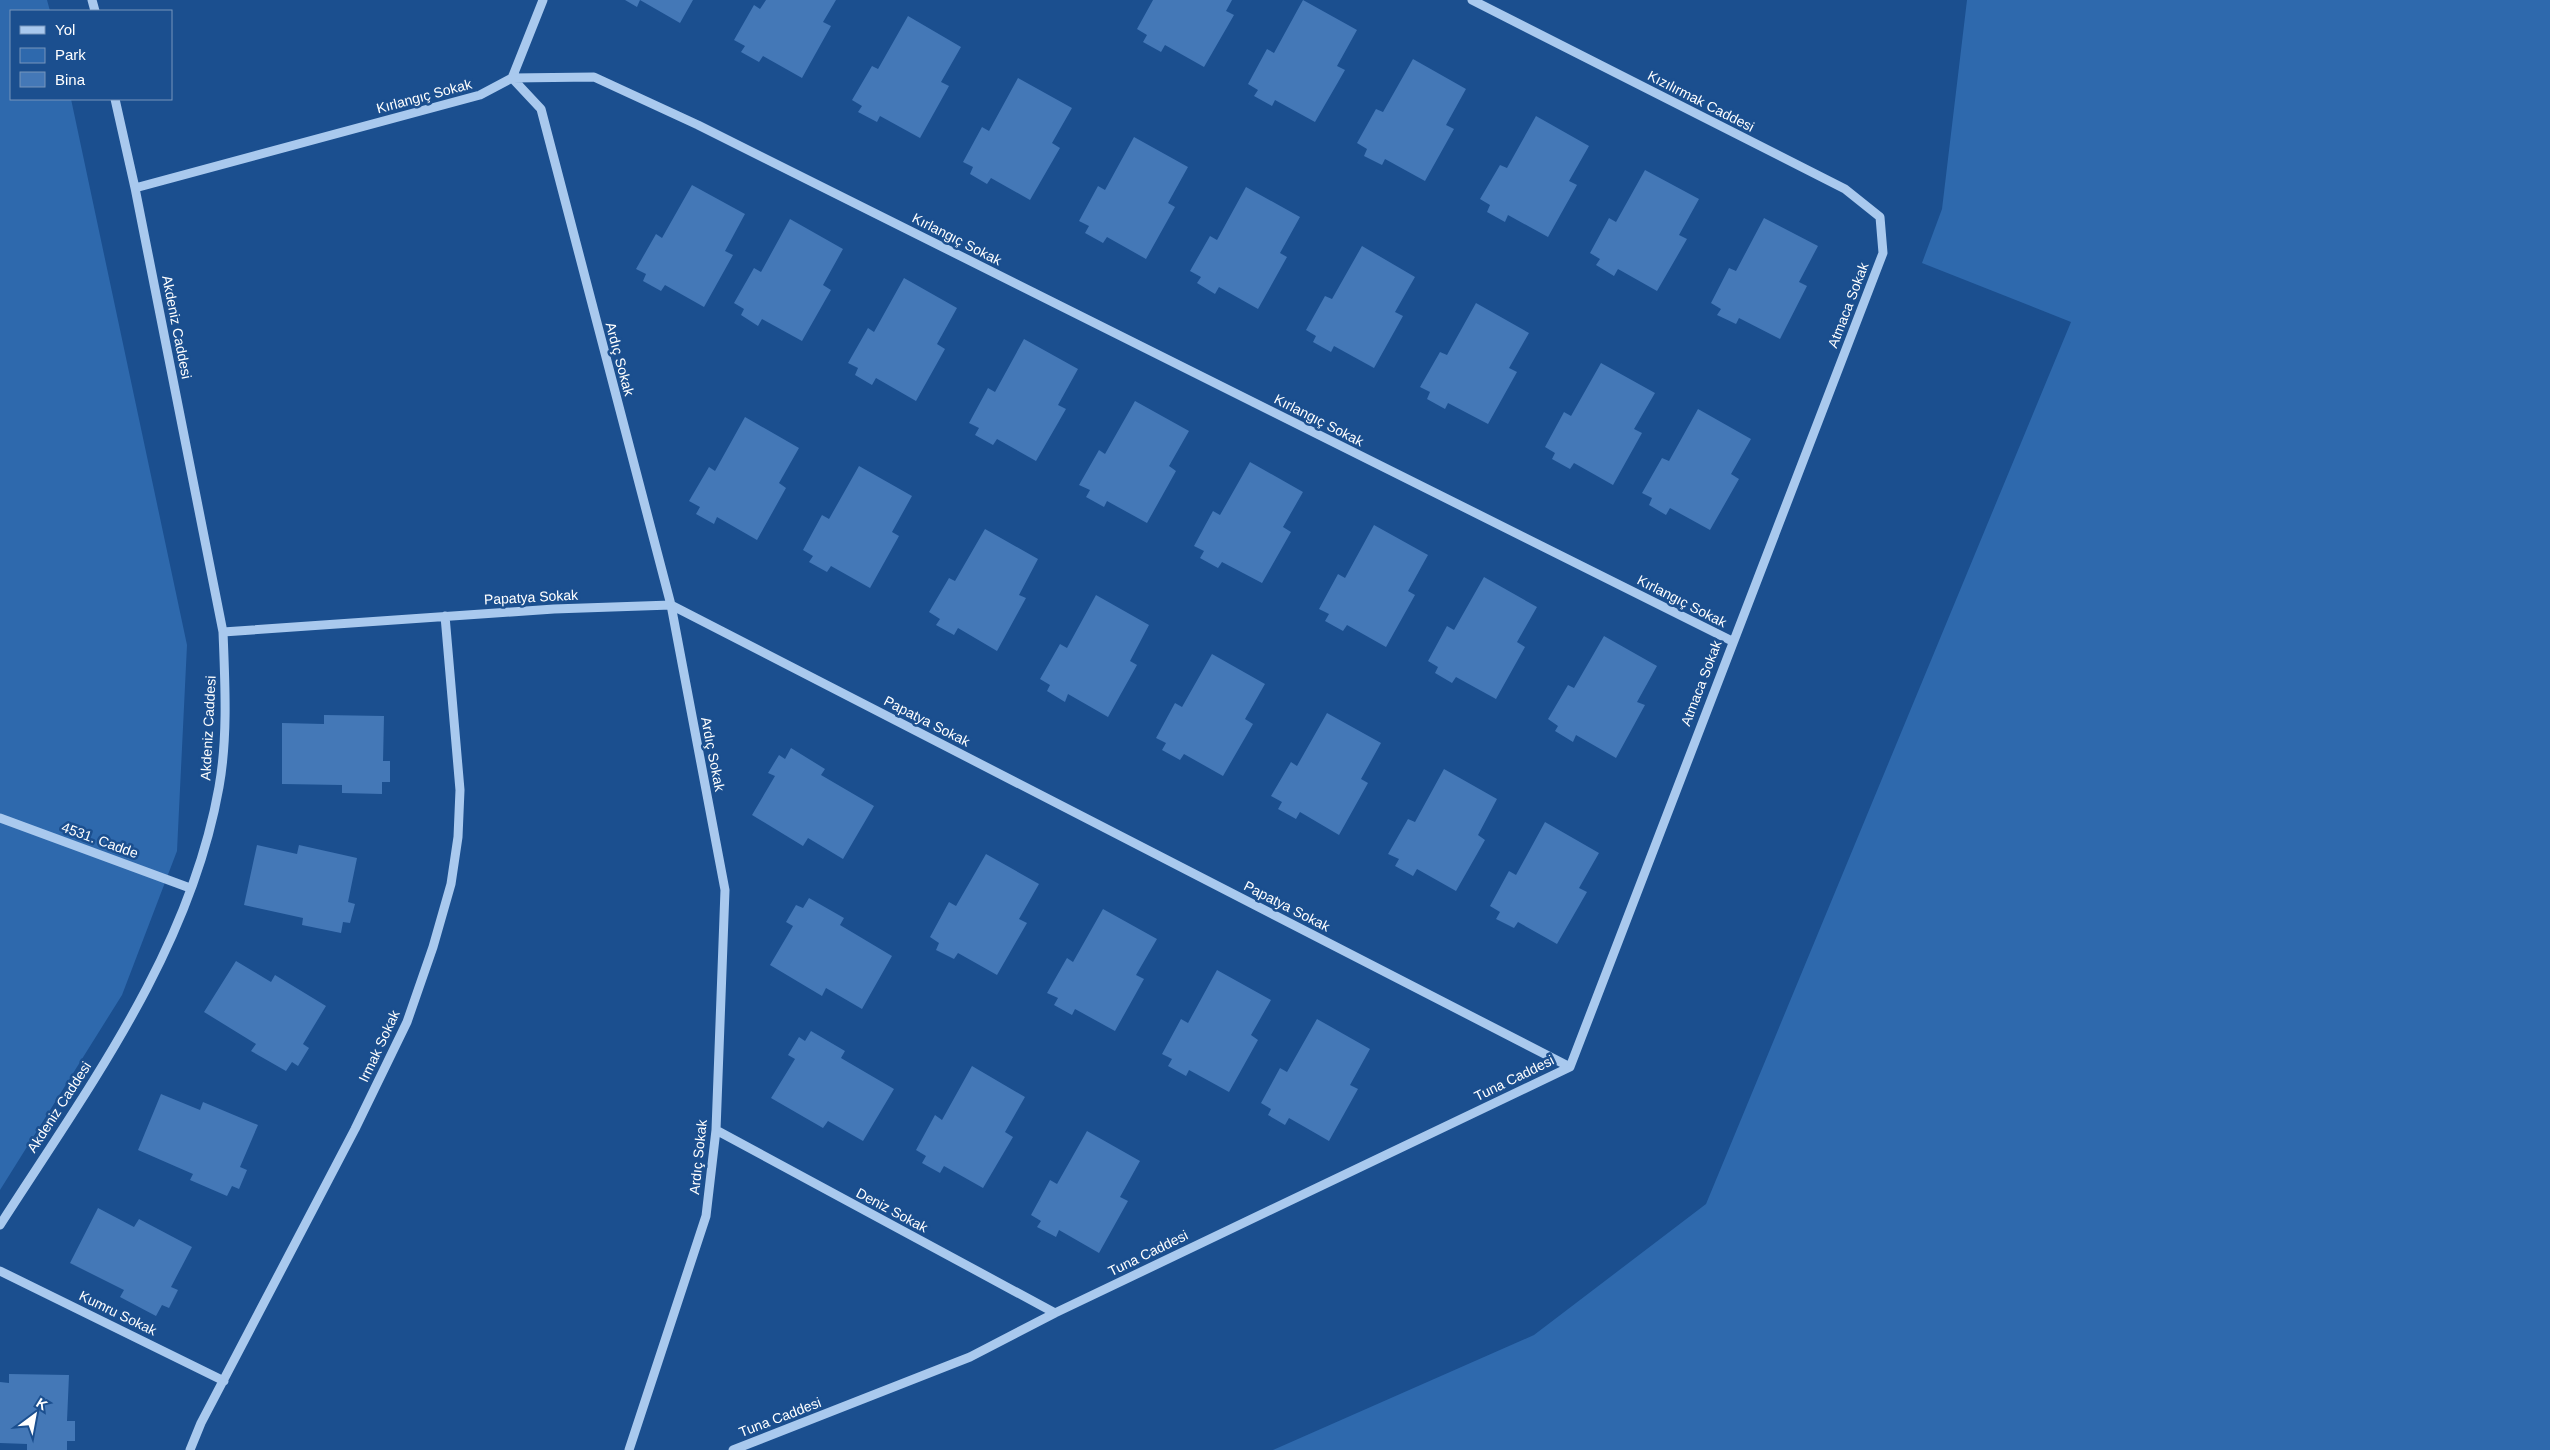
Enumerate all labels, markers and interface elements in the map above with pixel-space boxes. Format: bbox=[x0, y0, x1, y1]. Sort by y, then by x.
legend bbox=[10, 10, 172, 100]
text: Yol bbox=[55, 21, 75, 38]
text: Park bbox=[55, 46, 86, 63]
street label: Kızılırmak Caddesi bbox=[1645, 67, 1757, 135]
text: Bina bbox=[55, 71, 86, 88]
street label: Kırlangıç Sokak bbox=[375, 75, 474, 116]
street label: Kırlangıç Sokak bbox=[910, 210, 1005, 269]
street label: Atmaca Sokak bbox=[1824, 259, 1872, 350]
street label: Akdeniz Caddesi bbox=[159, 274, 195, 380]
street label: Ardıç Sokak bbox=[603, 320, 638, 398]
street label: Kırlangıç Sokak bbox=[1272, 391, 1367, 450]
street label: Kırlangıç Sokak bbox=[1635, 572, 1730, 631]
street label: Papatya Sokak bbox=[484, 586, 579, 607]
street label: Atmaca Sokak bbox=[1677, 637, 1725, 728]
street label: Akdeniz Caddesi bbox=[197, 675, 219, 781]
street label: Papatya Sokak bbox=[881, 692, 973, 750]
street label: Ardıç Sokak bbox=[698, 715, 728, 794]
street label: 4531. Cadde bbox=[60, 819, 141, 861]
street label: Papatya Sokak bbox=[1241, 877, 1333, 935]
street label: Irmak Sokak bbox=[355, 1006, 403, 1085]
street label: Tuna Caddesi bbox=[1472, 1052, 1556, 1104]
street label: Akdeniz Caddesi bbox=[24, 1059, 94, 1155]
street label: Ardıç Sokak bbox=[686, 1118, 710, 1195]
street label: Deniz Sokak bbox=[854, 1184, 931, 1236]
street label: Tuna Caddesi bbox=[1106, 1227, 1190, 1279]
street label: Kumru Sokak bbox=[77, 1287, 160, 1339]
north arrow bbox=[10, 1390, 60, 1440]
street label: Tuna Caddesi bbox=[737, 1394, 823, 1440]
text: K bbox=[33, 1395, 50, 1413]

